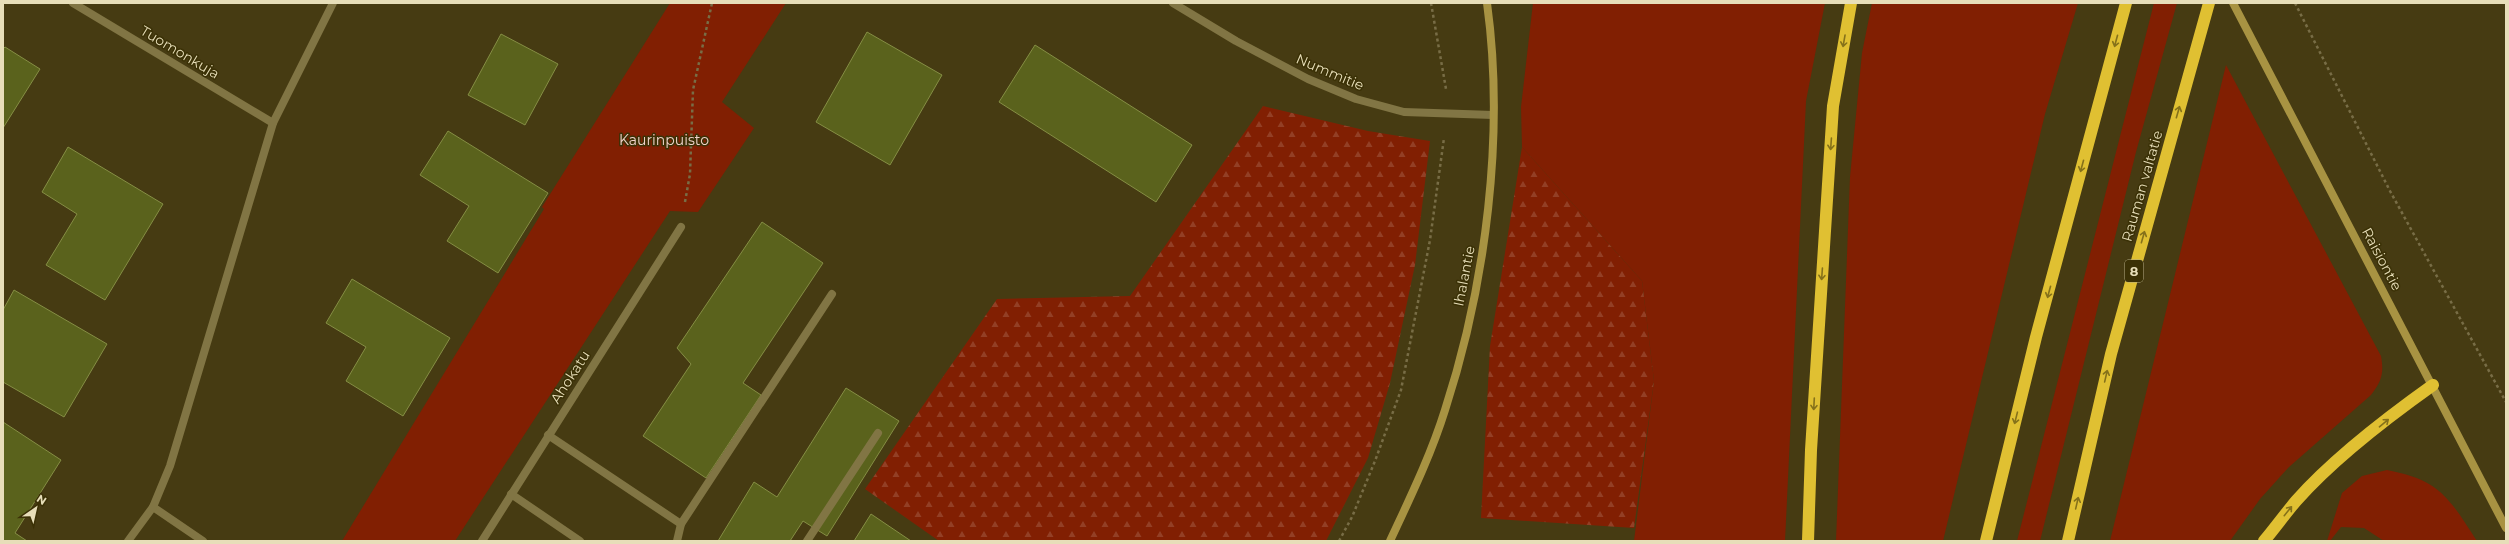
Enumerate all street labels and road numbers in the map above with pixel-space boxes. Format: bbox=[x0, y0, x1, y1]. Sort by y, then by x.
street label: Tuomonkuja bbox=[137, 21, 223, 83]
street label: Nummitie bbox=[1293, 50, 1367, 94]
street label: Rauman valtatie bbox=[2118, 128, 2166, 244]
street label: Raisiontie bbox=[2358, 224, 2406, 294]
street label: Ihalantie bbox=[1449, 244, 1479, 308]
road number: 8 bbox=[2125, 260, 2143, 282]
street label: Ahokatu bbox=[546, 347, 594, 407]

